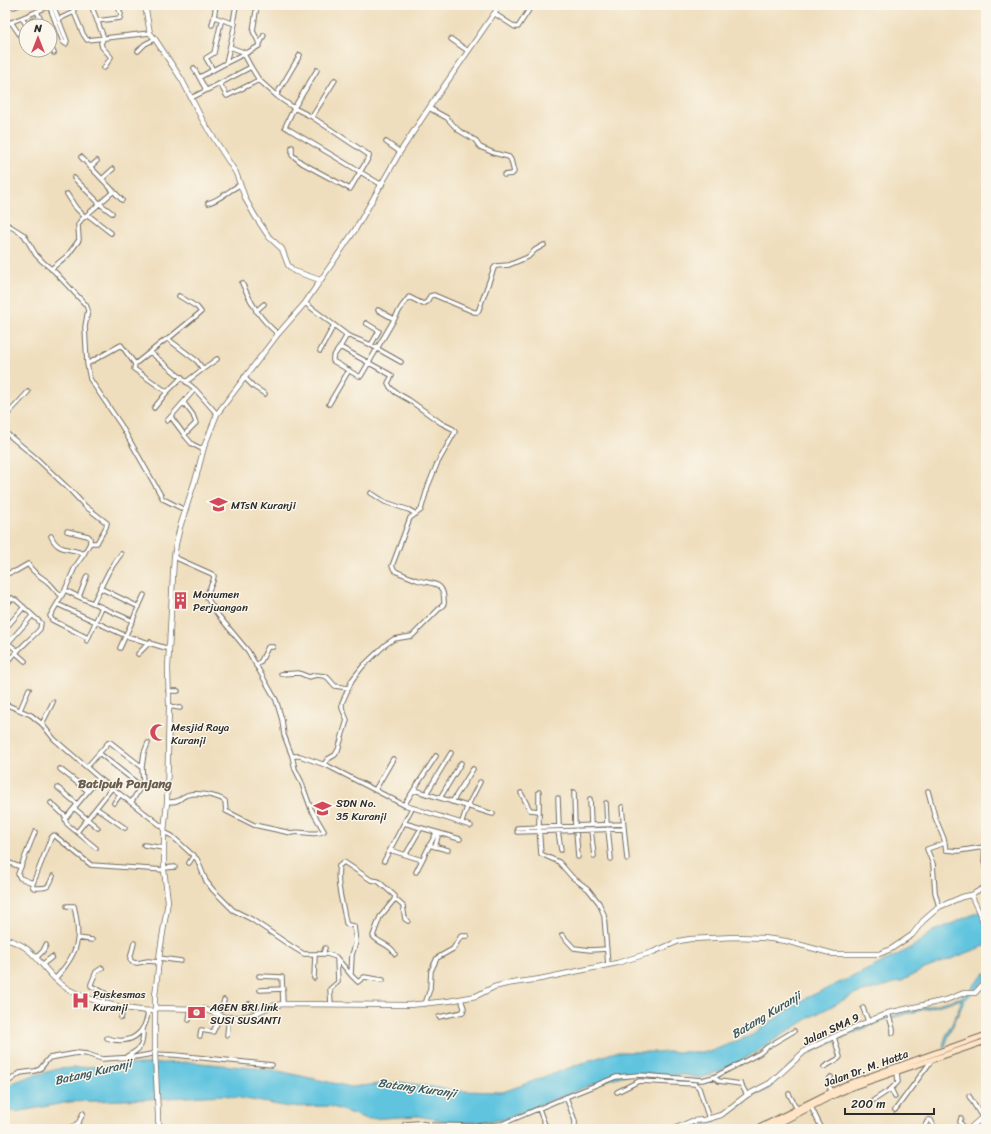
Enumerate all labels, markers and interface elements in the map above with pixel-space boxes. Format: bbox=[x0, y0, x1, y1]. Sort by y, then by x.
north arrow bbox=[18, 18, 58, 58]
text: N bbox=[33, 19, 42, 38]
school or university icon: MTsN Kuranji bbox=[208, 495, 228, 515]
place label: MTsN Kuranji bbox=[231, 496, 297, 515]
place label: Monumen Perjuangan bbox=[193, 585, 248, 617]
building icon: Monumen Perjuangan bbox=[170, 590, 190, 610]
place label: Mesjid Raya Kuranji bbox=[171, 718, 230, 750]
mosque icon: Mesjid Raya Kuranji bbox=[148, 723, 168, 743]
district label: Batipuh Panjang bbox=[78, 772, 172, 795]
place label: SDN No. 35 Kuranji bbox=[336, 794, 387, 826]
school or university icon: SDN No. 35 Kuranji bbox=[313, 799, 333, 819]
water label: Batang Kuranji bbox=[727, 984, 808, 1045]
place label: Puskesmas Kuranji bbox=[93, 985, 147, 1017]
hospital icon: Puskesmas Kuranji bbox=[70, 990, 90, 1010]
place label: AGEN BRI link SUSI SUSANTI bbox=[209, 998, 282, 1030]
bank icon: AGEN BRI link SUSI SUSANTI bbox=[187, 1003, 207, 1023]
street label: Jalan SMA 9 bbox=[799, 1008, 863, 1051]
street label: Jalan Dr. M. Hatta bbox=[820, 1044, 911, 1093]
water label: Batang Kuranji bbox=[52, 1052, 136, 1092]
water label: Batang Kuranji bbox=[377, 1072, 460, 1105]
scale bar bbox=[845, 1090, 934, 1116]
text: 200 m bbox=[851, 1093, 885, 1115]

